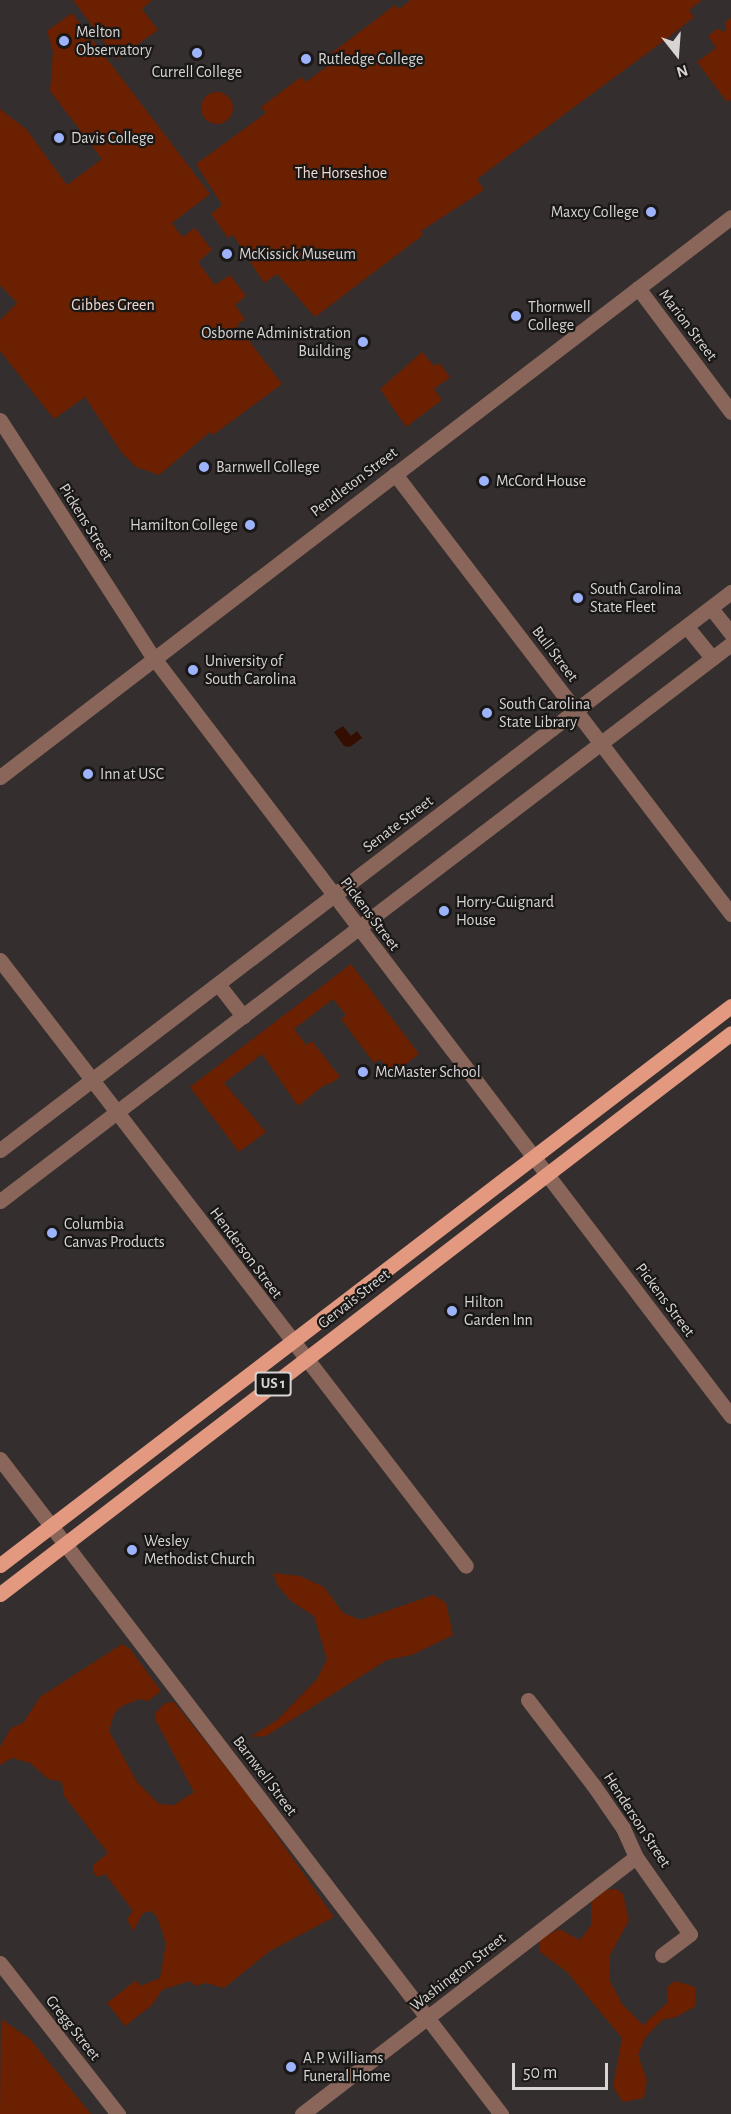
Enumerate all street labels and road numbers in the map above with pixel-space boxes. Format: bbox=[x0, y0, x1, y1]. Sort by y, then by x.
street label: Marion Street bbox=[655, 285, 721, 365]
street label: Pendleton Street bbox=[307, 443, 401, 521]
street label: Pickens Street bbox=[55, 480, 117, 564]
street label: Bull Street bbox=[528, 622, 582, 686]
street label: Senate Street bbox=[359, 791, 437, 857]
street label: Pickens Street bbox=[336, 873, 404, 955]
street label: Henderson Street bbox=[205, 1204, 287, 1302]
street label: Pickens Street bbox=[631, 1259, 699, 1341]
street label: Gervais Street bbox=[314, 1265, 394, 1333]
road number: US 1 bbox=[254, 1372, 292, 1396]
street label: Barnwell Street bbox=[229, 1732, 301, 1820]
street label: Henderson Street bbox=[599, 1769, 675, 1871]
street label: Washington Street bbox=[406, 1929, 510, 2015]
street label: Gregg Street bbox=[42, 1992, 104, 2064]

